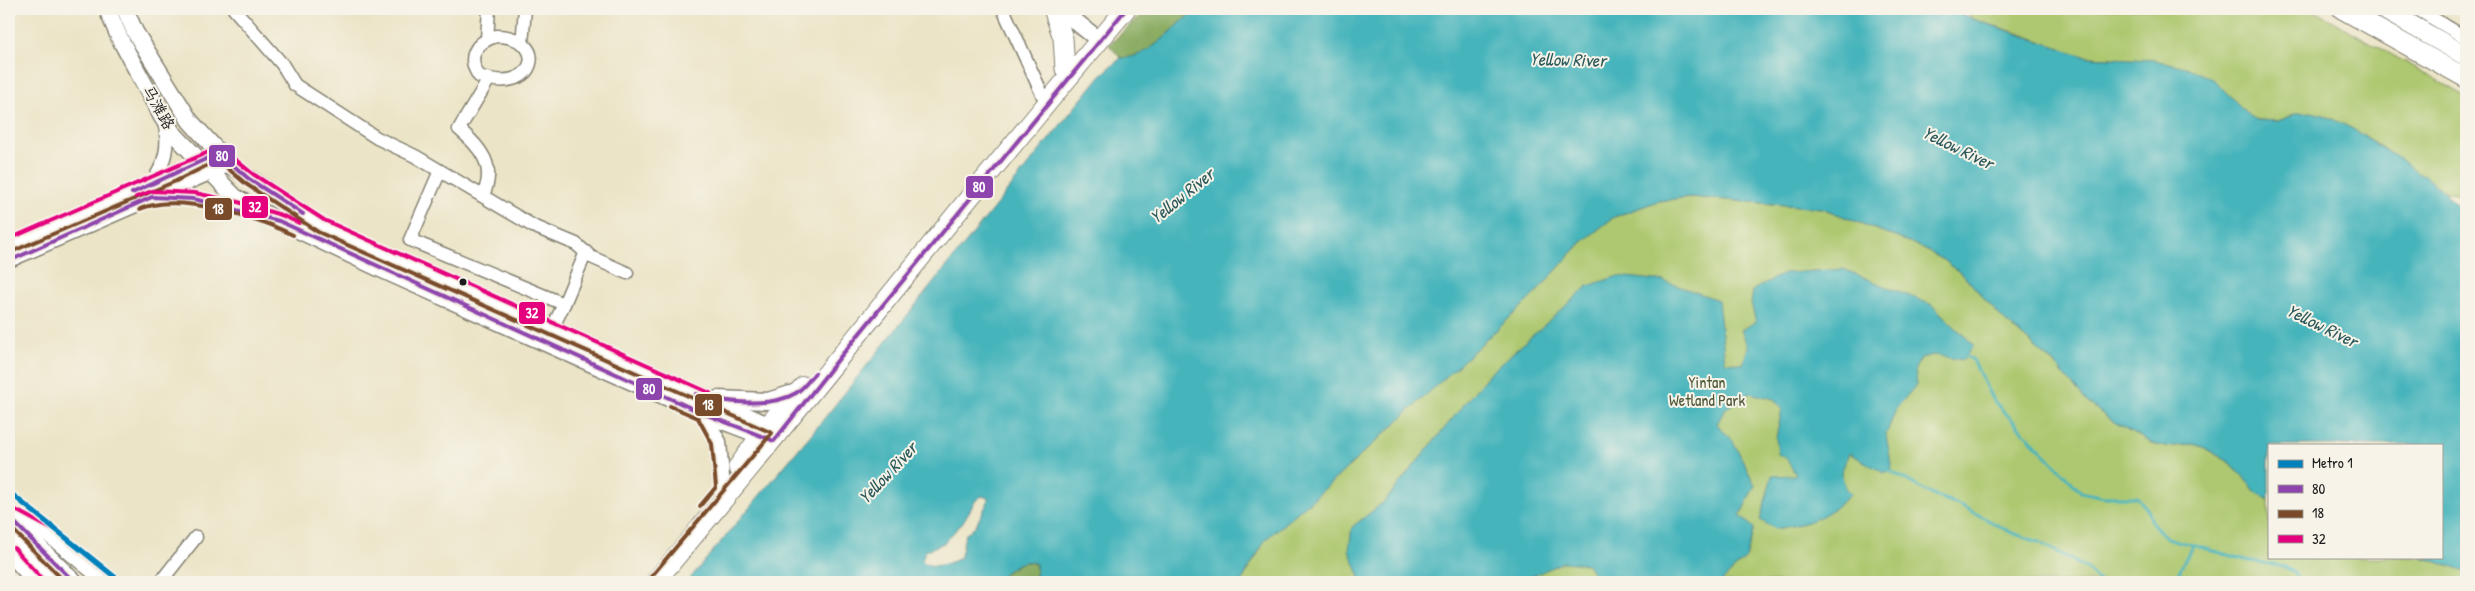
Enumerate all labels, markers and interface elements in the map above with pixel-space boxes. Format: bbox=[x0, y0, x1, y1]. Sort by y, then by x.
water label: Yellow River bbox=[1530, 46, 1608, 73]
street label: 马滩路 bbox=[137, 81, 181, 133]
water label: Yellow River bbox=[1919, 120, 2000, 176]
line badge: 80 bbox=[208, 144, 236, 168]
text: 80 bbox=[216, 146, 229, 165]
water label: Yellow River bbox=[1144, 161, 1221, 229]
line badge: 80 bbox=[965, 175, 994, 199]
text: 80 bbox=[973, 177, 986, 196]
line badge: 32 bbox=[241, 195, 269, 219]
line badge: 18 bbox=[204, 197, 233, 221]
text: 32 bbox=[249, 197, 262, 216]
text: 18 bbox=[212, 199, 224, 218]
unlabelled marker bbox=[458, 277, 468, 287]
water label: Yellow River bbox=[2283, 298, 2364, 354]
line badge: 32 bbox=[518, 301, 546, 325]
text: 32 bbox=[526, 303, 539, 322]
park label: Yintan Wetland Park bbox=[1669, 371, 1745, 411]
line badge: 80 bbox=[635, 377, 663, 401]
text: 80 bbox=[643, 379, 656, 398]
line badge: 18 bbox=[694, 393, 723, 417]
text: 18 bbox=[702, 395, 714, 414]
water label: Yellow River bbox=[853, 435, 924, 509]
legend bbox=[2268, 444, 2442, 558]
text: Metro 1 bbox=[2312, 452, 2353, 473]
text: 80 bbox=[2312, 478, 2325, 499]
text: 18 bbox=[2312, 502, 2324, 523]
text: 32 bbox=[2312, 528, 2326, 549]

